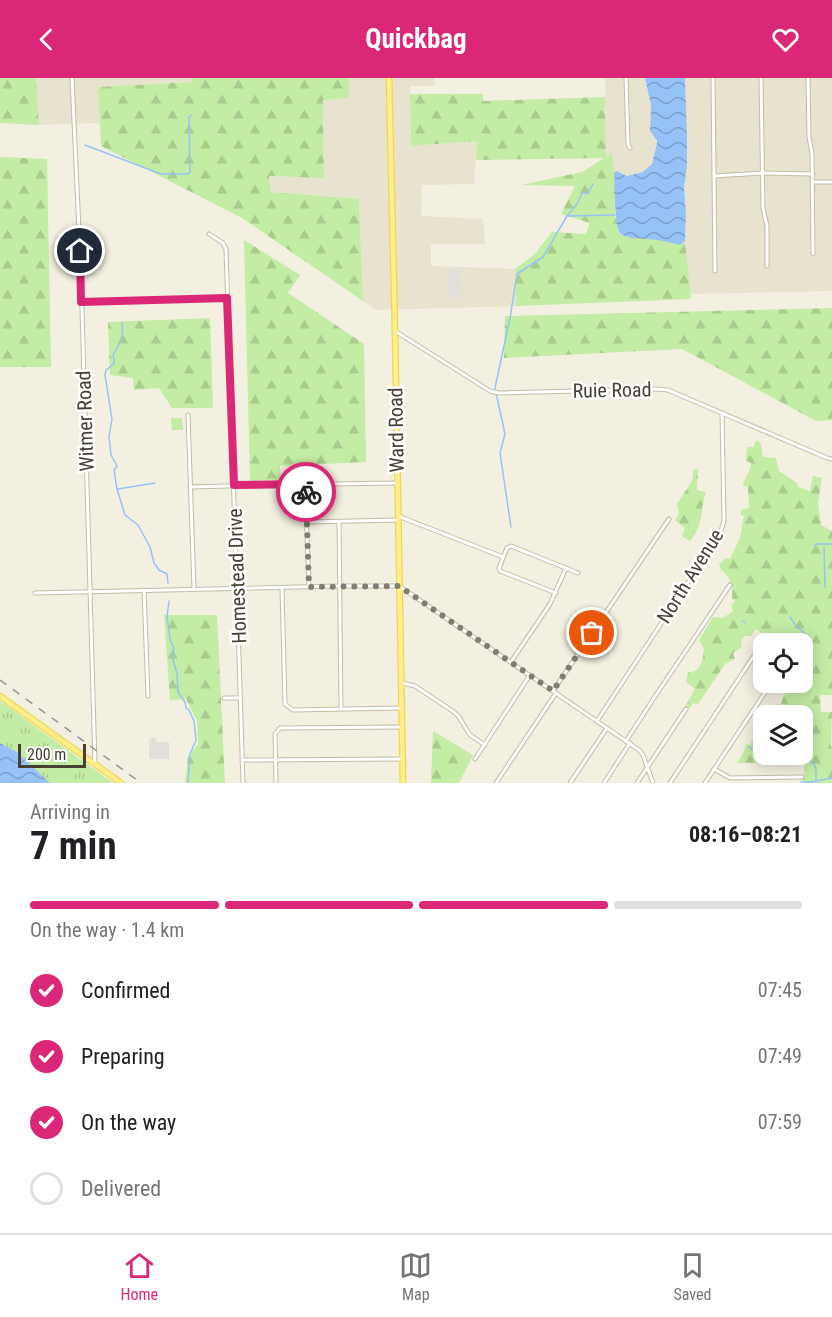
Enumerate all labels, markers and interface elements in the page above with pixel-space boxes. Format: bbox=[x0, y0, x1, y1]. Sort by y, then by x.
icon: back bbox=[30, 23, 63, 56]
text: Quickbag bbox=[365, 23, 467, 55]
icon: heart bbox=[769, 23, 802, 56]
pin bbox=[54, 225, 105, 276]
icon: home bbox=[63, 234, 96, 267]
street label: Witmer Road bbox=[71, 370, 99, 472]
street label: Ruie Road bbox=[572, 377, 652, 403]
street label: Ward Road bbox=[383, 387, 409, 473]
courier bbox=[276, 462, 336, 522]
icon: bike bbox=[290, 476, 323, 509]
street label: Homestead Drive bbox=[223, 508, 251, 644]
street label: North Avenue bbox=[652, 524, 728, 628]
pin bbox=[566, 607, 617, 658]
icon: bag bbox=[575, 616, 608, 649]
map controls bbox=[753, 633, 813, 765]
button: locate bbox=[753, 633, 813, 693]
button: layers bbox=[753, 705, 813, 765]
scale bar bbox=[18, 741, 86, 768]
text: 200 m bbox=[27, 745, 66, 764]
text: Arriving in bbox=[30, 800, 110, 824]
text: 08:16–08:21 bbox=[689, 822, 802, 847]
text: 7 min bbox=[30, 823, 117, 869]
text: On the way · 1.4 km bbox=[30, 918, 184, 942]
icon: check bbox=[30, 974, 63, 1007]
text: Confirmed bbox=[81, 978, 170, 1003]
text: 07:45 bbox=[758, 978, 802, 1002]
icon: check bbox=[30, 1040, 63, 1073]
text: Preparing bbox=[81, 1044, 165, 1069]
text: 07:49 bbox=[758, 1044, 802, 1068]
icon: check bbox=[30, 1106, 63, 1139]
text: On the way bbox=[81, 1110, 176, 1135]
text: 07:59 bbox=[758, 1110, 802, 1134]
text: Delivered bbox=[81, 1176, 161, 1201]
tab: Home bbox=[121, 1249, 158, 1304]
tab: Map bbox=[399, 1249, 432, 1304]
tab: Saved bbox=[673, 1249, 711, 1304]

